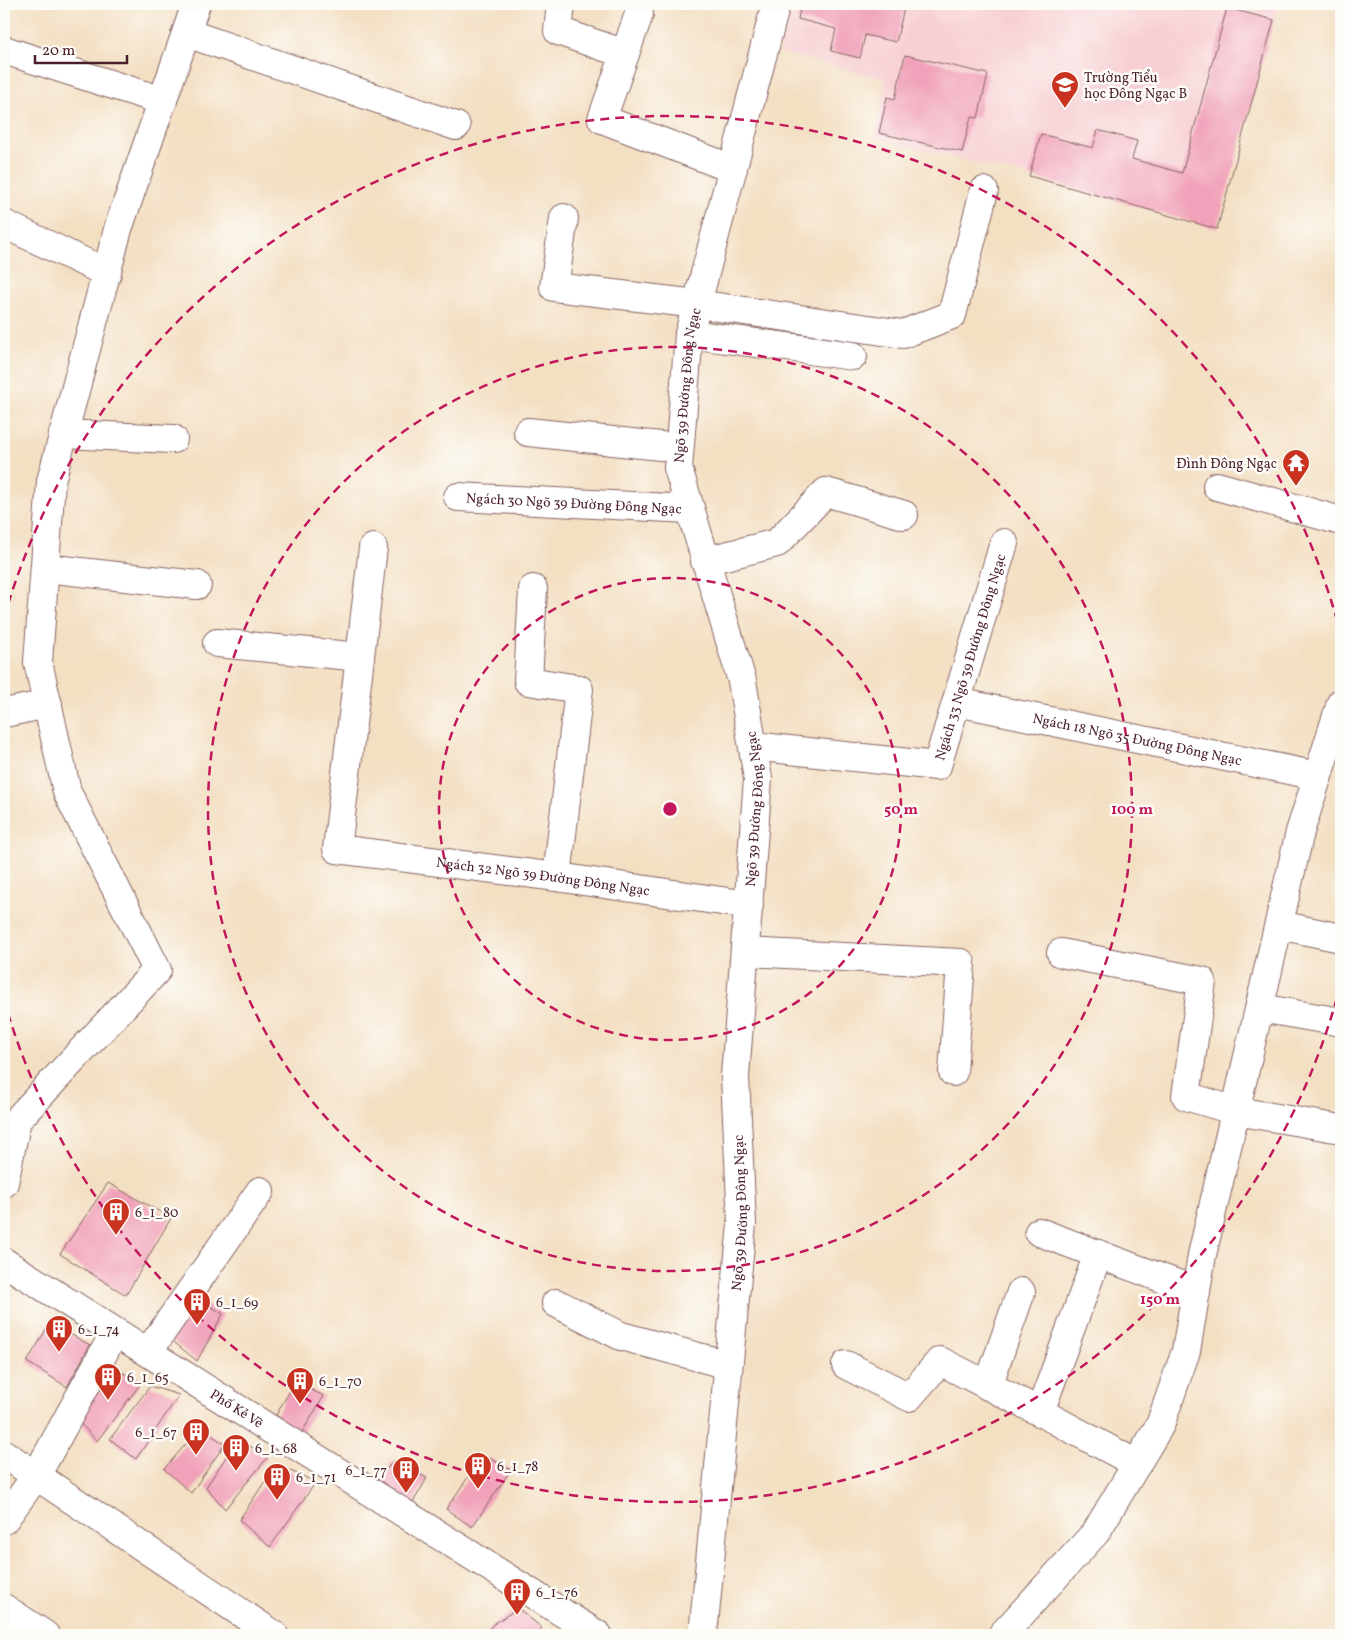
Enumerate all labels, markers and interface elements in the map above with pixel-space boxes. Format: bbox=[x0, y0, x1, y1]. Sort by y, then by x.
scale bar bbox=[35, 32, 128, 64]
text: 20 m bbox=[42, 41, 75, 62]
place label: Trường Tiểu học Đông Ngạc B bbox=[1084, 69, 1187, 104]
school or university icon: Trường Tiểu học Đông Ngạc B bbox=[1050, 70, 1080, 109]
street label: Ngõ 39 Đường Đông Ngạc bbox=[670, 306, 707, 464]
temple icon: Đình Đông Ngạc bbox=[1281, 448, 1311, 487]
place label: Đình Đông Ngạc bbox=[1176, 455, 1277, 474]
street label: Ngách 30 Ngõ 39 Đường Đông Ngạc bbox=[465, 489, 682, 520]
street label: Ngách 33 Ngõ 39 Đường Đông Ngạc bbox=[931, 552, 1011, 763]
street label: Ngách 18 Ngõ 35 Đường Đông Ngạc bbox=[1031, 710, 1243, 771]
street label: Ngõ 39 Đường Đông Ngạc bbox=[742, 730, 769, 888]
centre of rings bbox=[661, 800, 679, 818]
text: 50 m bbox=[884, 800, 918, 821]
text: 100 m bbox=[1111, 800, 1154, 821]
street label: Ngách 32 Ngõ 39 Đường Đông Ngạc bbox=[435, 854, 651, 901]
street label: Ngõ 39 Đường Đông Ngạc bbox=[728, 1134, 753, 1292]
building icon: 6_1_80 bbox=[101, 1197, 131, 1236]
place label: 6_1_80 bbox=[135, 1204, 178, 1223]
building icon: 6_1_69 bbox=[182, 1287, 212, 1326]
text: 150 m bbox=[1140, 1290, 1180, 1311]
place label: 6_1_69 bbox=[216, 1294, 258, 1313]
building icon: 6_1_74 bbox=[44, 1314, 74, 1353]
place label: 6_1_74 bbox=[78, 1321, 120, 1340]
building icon: 6_1_65 bbox=[93, 1362, 123, 1401]
building icon: 6_1_70 bbox=[285, 1366, 315, 1405]
place label: 6_1_65 bbox=[127, 1369, 169, 1388]
place label: 6_1_70 bbox=[319, 1373, 362, 1392]
street label: Phố Kẻ Vẽ bbox=[206, 1386, 267, 1434]
building icon: 6_1_67 bbox=[181, 1417, 211, 1456]
place label: 6_1_67 bbox=[135, 1424, 177, 1443]
building icon: 6_1_68 bbox=[221, 1433, 251, 1472]
place label: 6_1_68 bbox=[255, 1440, 297, 1459]
building icon: 6_1_78 bbox=[463, 1451, 493, 1490]
building icon: 6_1_77 bbox=[391, 1455, 421, 1494]
place label: 6_1_78 bbox=[497, 1458, 538, 1477]
building icon: 6_1_71 bbox=[262, 1462, 292, 1501]
place label: 6_1_77 bbox=[346, 1462, 387, 1481]
place label: 6_1_71 bbox=[296, 1469, 336, 1488]
building icon: 6_1_76 bbox=[502, 1577, 532, 1616]
place label: 6_1_76 bbox=[536, 1584, 578, 1603]

